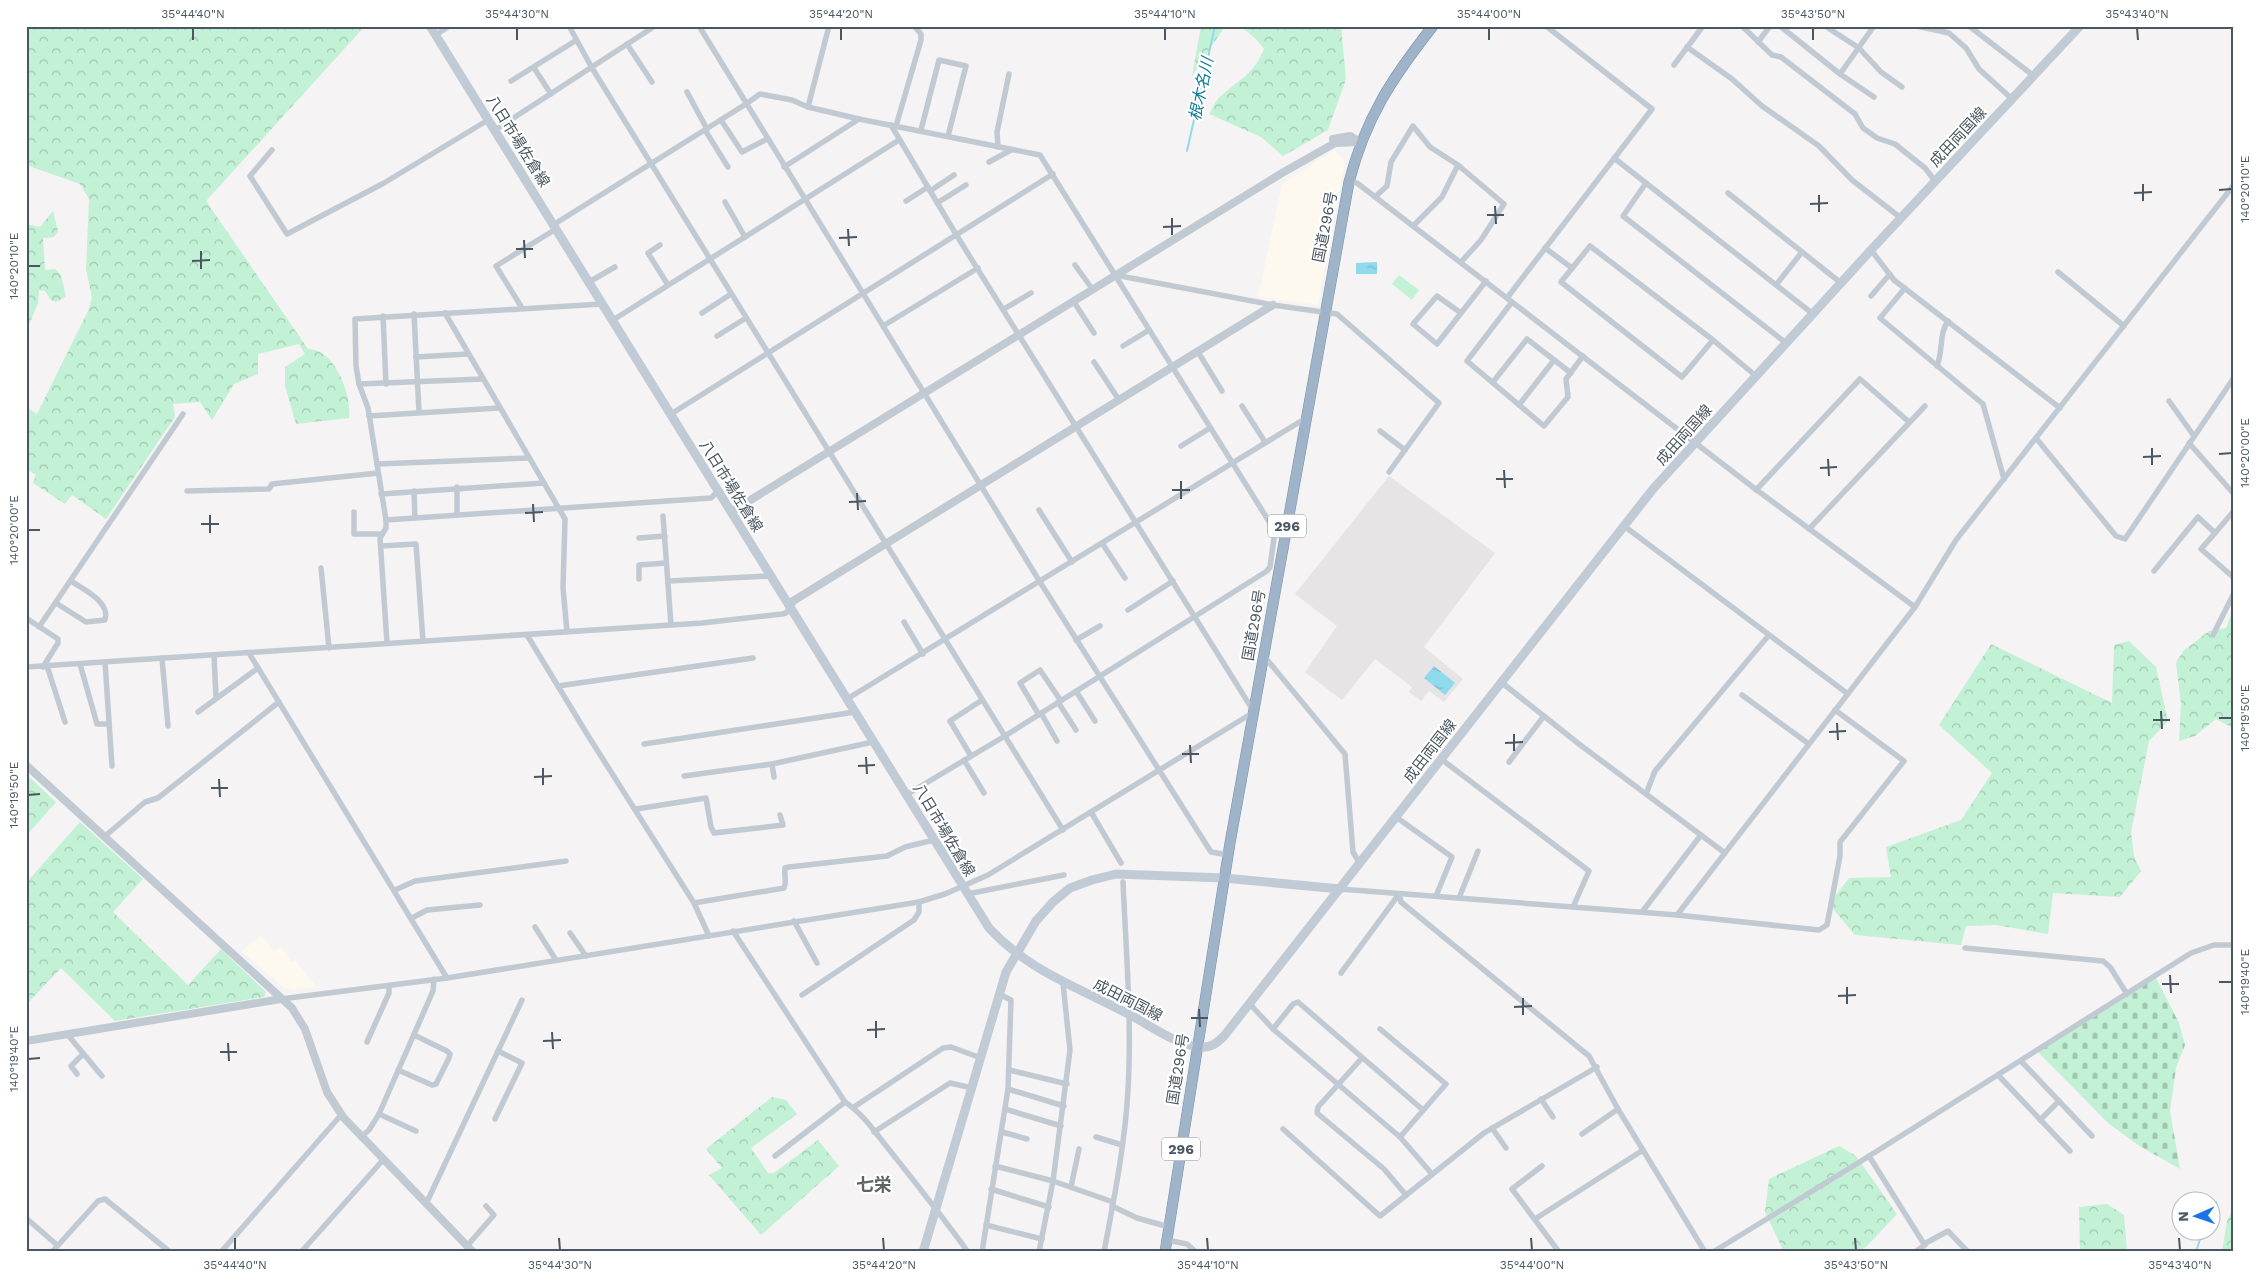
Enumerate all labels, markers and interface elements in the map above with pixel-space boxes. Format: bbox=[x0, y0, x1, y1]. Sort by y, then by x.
text: 35°44'40"N bbox=[161, 7, 225, 21]
text: 35°44'30"N bbox=[485, 7, 549, 21]
text: 35°44'20"N bbox=[809, 7, 873, 21]
text: 35°44'10"N bbox=[1134, 7, 1196, 21]
text: 35°44'00"N bbox=[1457, 7, 1521, 21]
text: 35°43'50"N bbox=[1781, 7, 1845, 21]
text: 35°43'40"N bbox=[2105, 7, 2169, 21]
water label: 根木名川 bbox=[1185, 54, 1217, 122]
street label: 八日市場佐倉線 bbox=[483, 92, 553, 190]
street label: 成田両国線 bbox=[1926, 103, 1990, 171]
text: 140°20'10"E bbox=[2238, 155, 2252, 222]
street label: 国道296号 bbox=[1309, 190, 1341, 264]
text: 140°20'10"E bbox=[7, 232, 21, 299]
street label: 成田両国線 bbox=[1652, 401, 1716, 469]
text: 140°20'00"E bbox=[2238, 418, 2252, 488]
street label: 八日市場佐倉線 bbox=[696, 437, 766, 535]
text: 140°20'00"E bbox=[7, 495, 21, 565]
road number: 296 bbox=[1268, 514, 1306, 538]
street label: 国道296号 bbox=[1239, 588, 1269, 662]
text: 140°19'50"E bbox=[2238, 684, 2252, 751]
street label: 成田両国線 bbox=[1400, 716, 1460, 786]
text: 140°19'50"E bbox=[7, 761, 21, 828]
street label: 八日市場佐倉線 bbox=[909, 780, 979, 880]
text: 140°19'40"E bbox=[2238, 949, 2252, 1015]
street label: 成田両国線 bbox=[1090, 975, 1166, 1025]
text: 140°19'40"E bbox=[7, 1026, 21, 1092]
street label: 国道296号 bbox=[1163, 1032, 1193, 1106]
road number: 296 bbox=[1162, 1138, 1200, 1160]
district label: 七栄 bbox=[856, 1174, 892, 1195]
north arrow bbox=[2172, 1190, 2222, 1240]
text: N bbox=[2175, 1211, 2191, 1222]
text: 35°44'40"N bbox=[203, 1258, 267, 1272]
text: 35°44'30"N bbox=[528, 1258, 592, 1272]
text: 35°44'20"N bbox=[852, 1258, 916, 1272]
text: 35°44'10"N bbox=[1177, 1258, 1239, 1272]
text: 35°44'00"N bbox=[1500, 1258, 1564, 1272]
text: 35°43'50"N bbox=[1824, 1258, 1888, 1272]
text: 35°43'40"N bbox=[2148, 1258, 2212, 1272]

